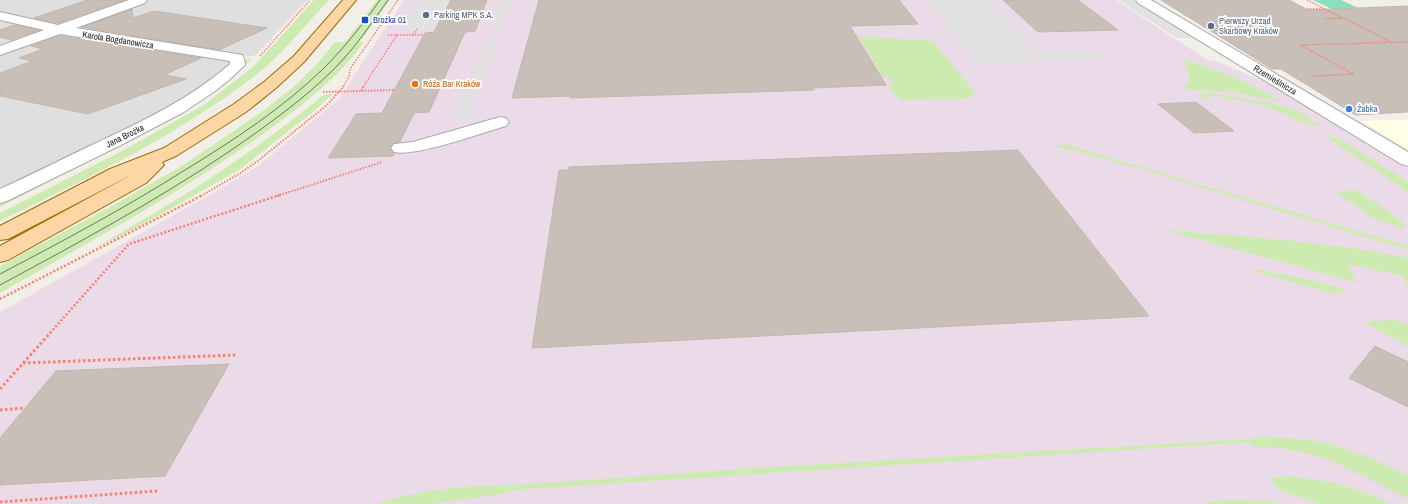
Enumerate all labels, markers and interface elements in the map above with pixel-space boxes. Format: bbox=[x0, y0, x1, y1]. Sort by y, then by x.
place label: Parking MPK S.A. bbox=[434, 9, 493, 21]
marker: Parking MPK S.A. bbox=[421, 10, 431, 20]
place label: Brożka 01 bbox=[373, 14, 406, 26]
marker: Brożka 01 bbox=[360, 15, 370, 25]
place label: Pierwszy Urząd Skarbowy Kraków bbox=[1219, 15, 1279, 37]
marker: Pierwszy Urząd Skarbowy Kraków bbox=[1206, 21, 1216, 31]
street label: Karola Bogdanowicza bbox=[82, 28, 154, 52]
street label: Rzemieślnicza bbox=[1251, 62, 1299, 98]
place label: Róża Bar Kraków bbox=[423, 78, 481, 90]
marker: Róża Bar Kraków bbox=[410, 79, 420, 89]
place label: Żabka bbox=[1357, 103, 1378, 115]
marker: Żabka bbox=[1344, 104, 1354, 114]
street label: Jana Brożka bbox=[104, 122, 146, 150]

